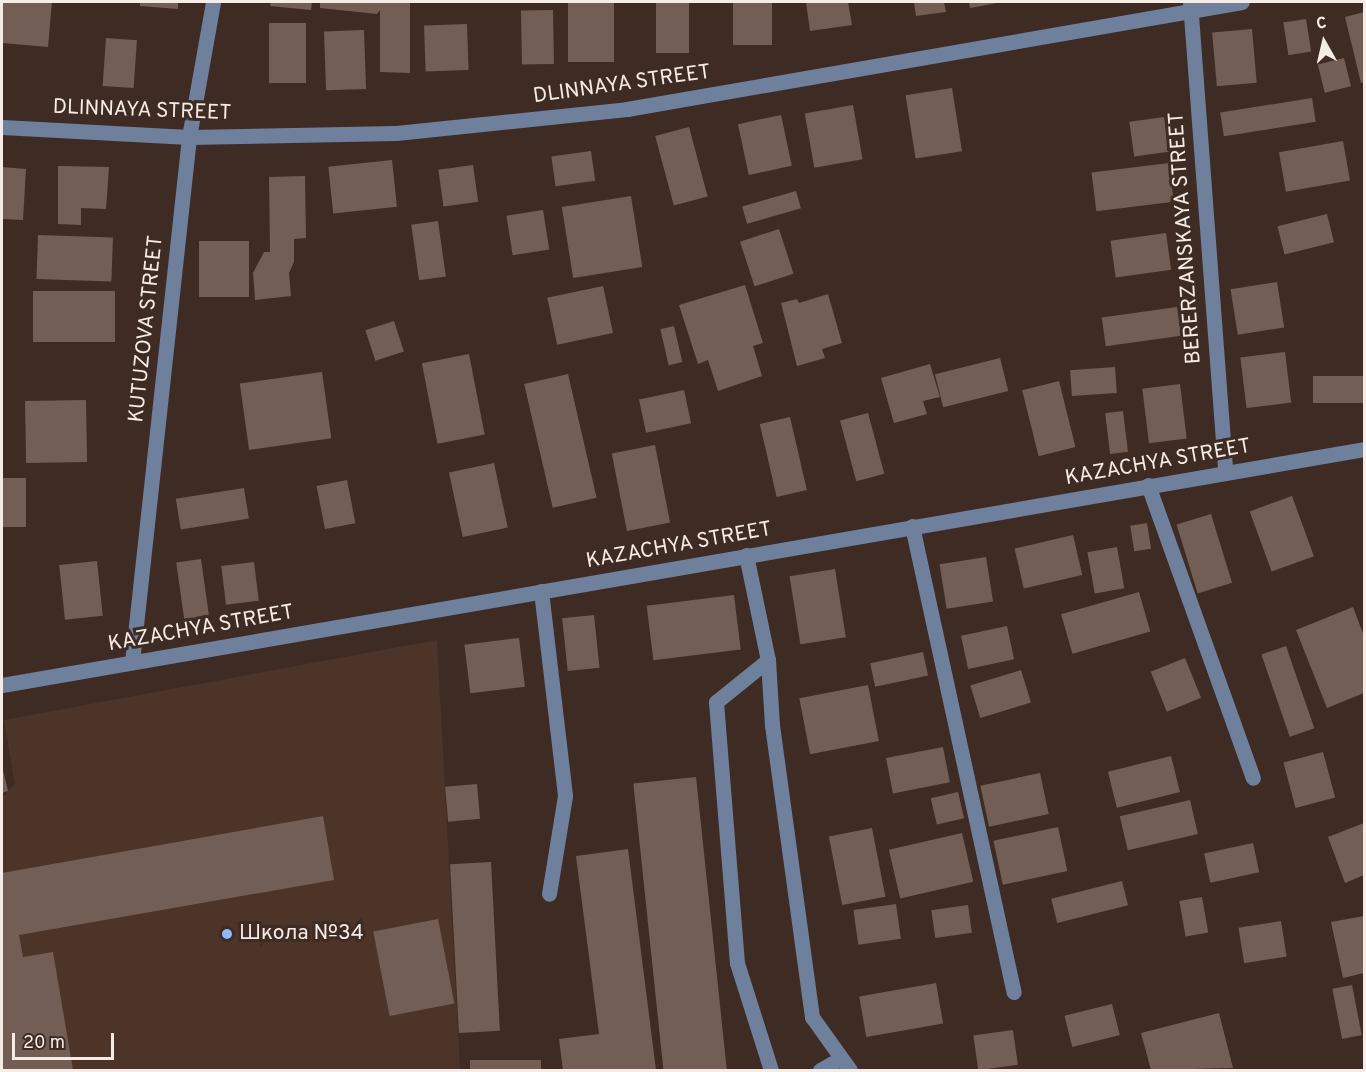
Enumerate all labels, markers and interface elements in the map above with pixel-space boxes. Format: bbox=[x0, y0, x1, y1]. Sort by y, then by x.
north arrow bbox=[1294, 12, 1354, 72]
text: С bbox=[1315, 14, 1328, 35]
street label: DLINNAYA STREET bbox=[531, 60, 713, 110]
street label: DLINNAYA STREET bbox=[52, 95, 232, 127]
street label: BERERZANSKAYA STREET bbox=[1165, 111, 1207, 365]
street label: KUTUZOVA STREET bbox=[125, 234, 169, 424]
street label: KAZACHYA STREET bbox=[1063, 434, 1253, 492]
street label: KAZACHYA STREET bbox=[584, 517, 774, 575]
street label: KAZACHYA STREET bbox=[106, 600, 296, 658]
place label: Школа №34 bbox=[239, 921, 364, 947]
marker: Школа №34 bbox=[220, 927, 234, 941]
scale bar bbox=[15, 1021, 117, 1059]
text: 20 m bbox=[23, 1032, 65, 1055]

